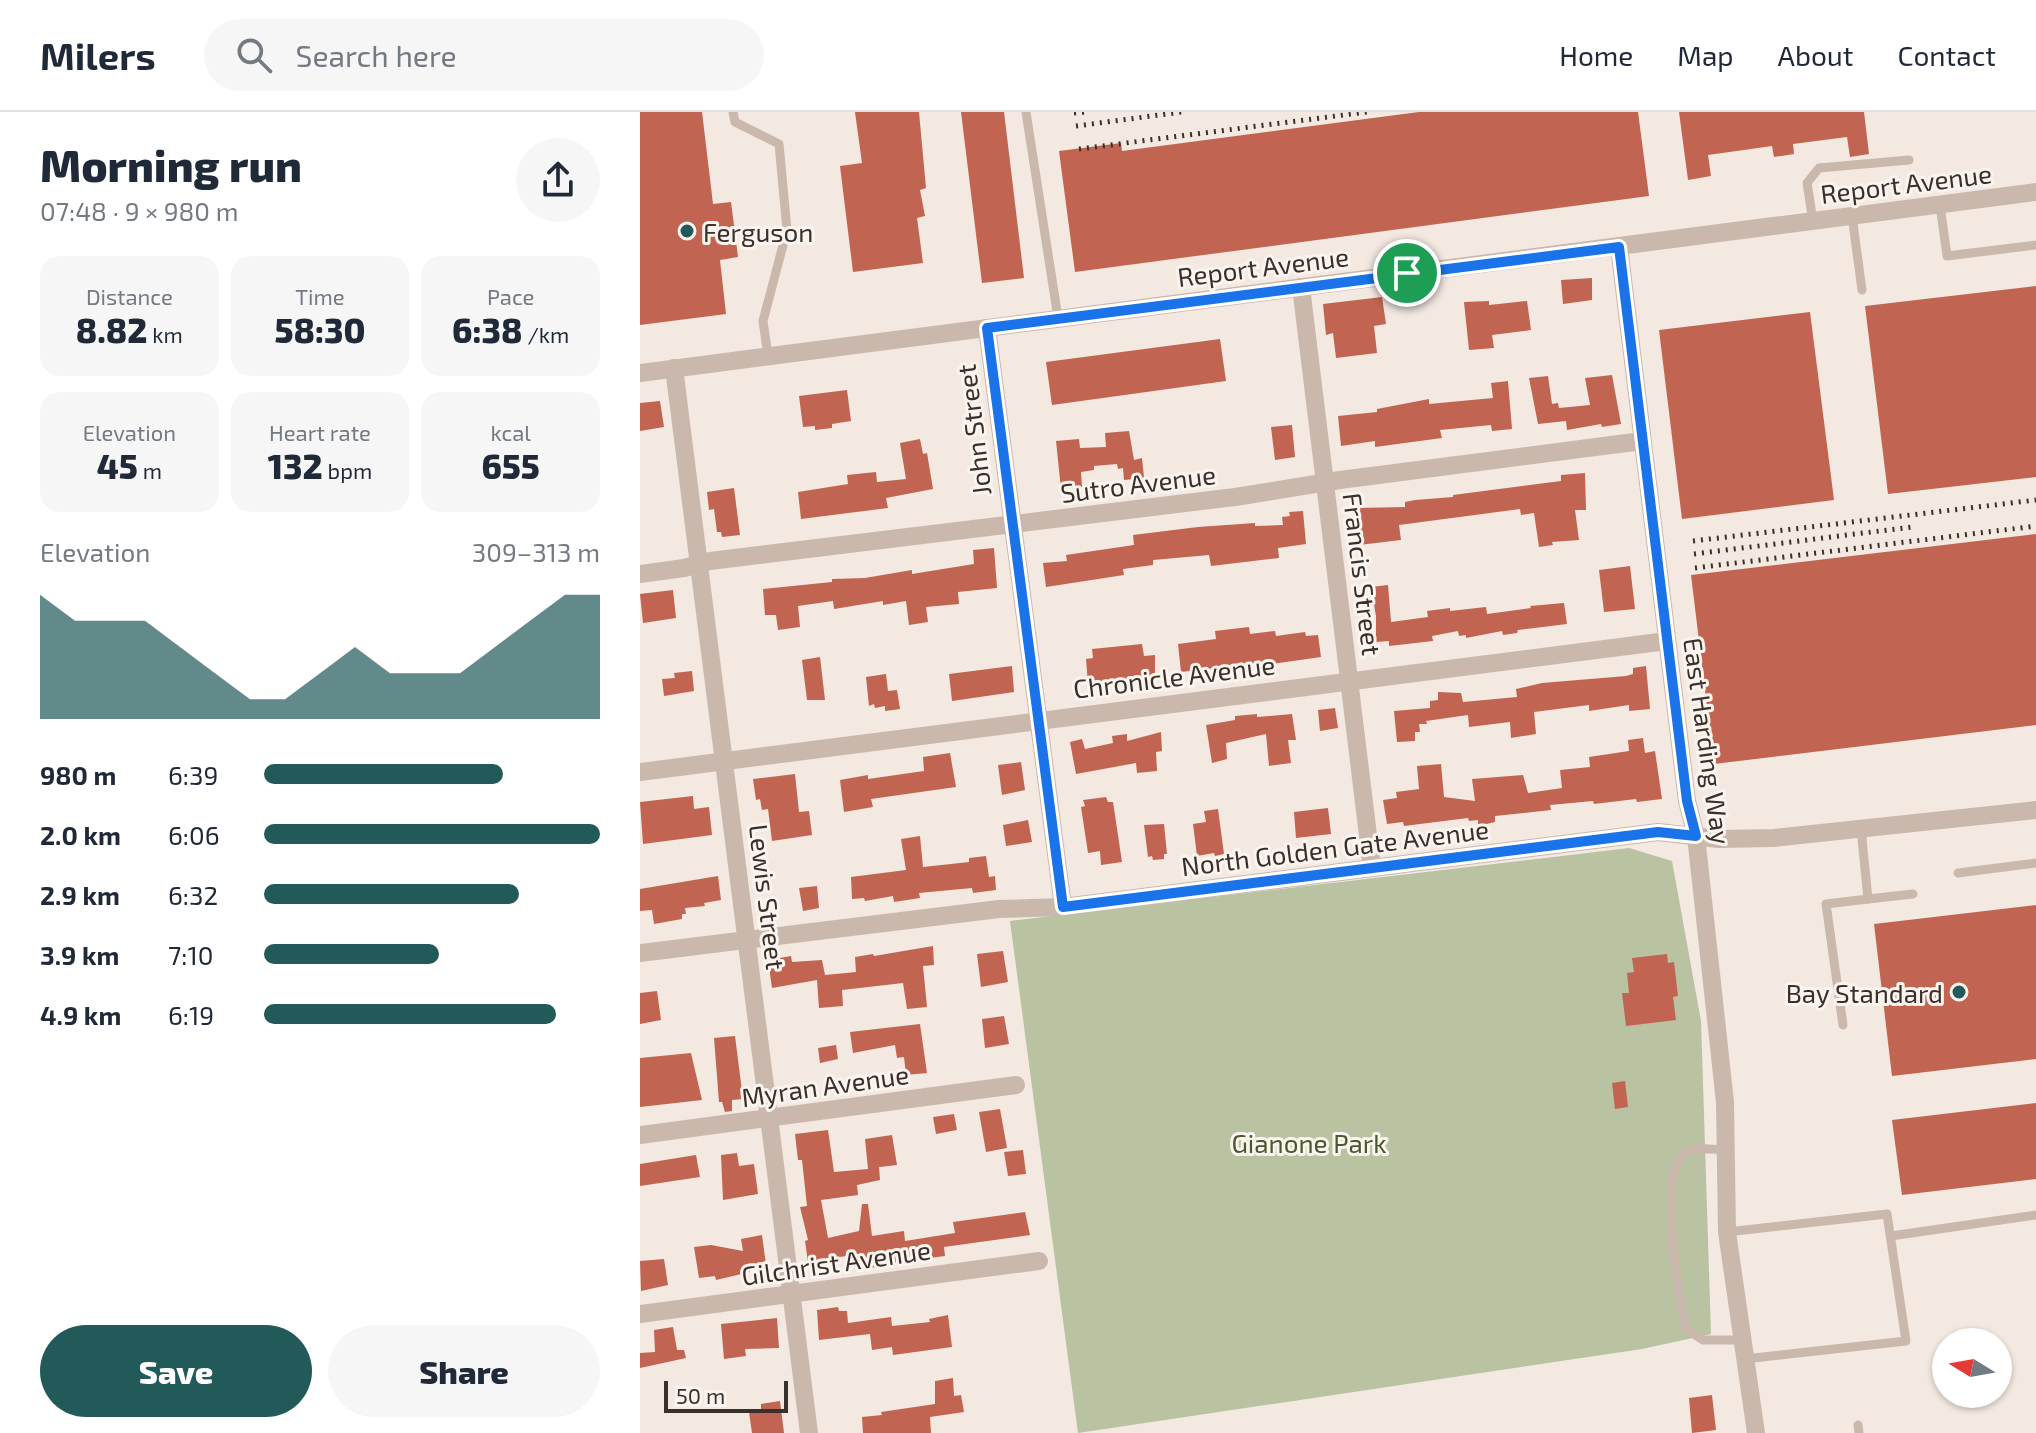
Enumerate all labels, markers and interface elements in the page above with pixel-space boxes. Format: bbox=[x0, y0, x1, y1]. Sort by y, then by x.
search box bbox=[204, 19, 764, 91]
text: Milers bbox=[40, 32, 156, 78]
icon: search bbox=[232, 33, 276, 77]
text: Search here bbox=[296, 37, 457, 73]
text: Home bbox=[1559, 38, 1633, 72]
text: Map bbox=[1677, 38, 1734, 72]
text: About bbox=[1778, 38, 1853, 72]
text: Contact bbox=[1897, 38, 1996, 72]
text: Morning run bbox=[40, 138, 302, 191]
button: share bbox=[516, 138, 600, 222]
street label: Report Avenue bbox=[1819, 157, 1993, 209]
text: 07:48 · 9 × 980 m bbox=[40, 195, 239, 226]
place label: Ferguson bbox=[703, 216, 813, 247]
marker: Ferguson bbox=[678, 222, 696, 240]
pin bbox=[1373, 239, 1441, 307]
street label: Report Avenue bbox=[1176, 240, 1350, 292]
icon: arrive bbox=[1385, 251, 1429, 295]
text: Distance bbox=[86, 283, 173, 309]
text: Time bbox=[295, 283, 345, 309]
text: Pace bbox=[487, 283, 534, 309]
text: 8.82 bbox=[76, 309, 147, 350]
text: 58:30 bbox=[274, 309, 366, 350]
text: 6:38 bbox=[452, 309, 523, 350]
text: km bbox=[147, 321, 183, 347]
text: /km bbox=[523, 321, 569, 347]
street label: John Street bbox=[950, 363, 996, 497]
text: Elevation bbox=[83, 419, 176, 445]
text: Heart rate bbox=[269, 419, 371, 445]
text: kcal bbox=[491, 419, 531, 445]
text: 45 bbox=[97, 445, 138, 486]
text: 132 bbox=[268, 445, 323, 486]
text: 655 bbox=[481, 445, 540, 486]
text: m bbox=[138, 457, 162, 483]
text: bpm bbox=[323, 457, 372, 483]
street label: Sutro Avenue bbox=[1058, 458, 1218, 508]
street label: Francis Street bbox=[1338, 491, 1388, 657]
text: Elevation bbox=[40, 536, 150, 567]
text: 309–313 m bbox=[472, 536, 600, 567]
street label: East Harding Way bbox=[1678, 636, 1738, 847]
street label: Chronicle Avenue bbox=[1071, 648, 1277, 704]
text: 980 m bbox=[40, 759, 116, 790]
text: 6:39 bbox=[168, 759, 218, 790]
street label: North Golden Gate Avenue bbox=[1179, 813, 1491, 881]
text: 2.0 km bbox=[40, 819, 121, 850]
text: 6:06 bbox=[168, 819, 220, 850]
street label: Lewis Street bbox=[744, 822, 792, 972]
text: 2.9 km bbox=[40, 879, 120, 910]
text: 6:32 bbox=[168, 879, 218, 910]
text: 3.9 km bbox=[40, 939, 119, 970]
text: 7:10 bbox=[168, 939, 213, 970]
place label: Bay Standard bbox=[1786, 977, 1943, 1008]
marker: Bay Standard bbox=[1950, 983, 1968, 1001]
text: 4.9 km bbox=[40, 999, 121, 1030]
text: 6:19 bbox=[168, 999, 214, 1030]
street label: Myran Avenue bbox=[739, 1058, 911, 1112]
park label: Gianone Park bbox=[1232, 1127, 1386, 1158]
street label: Gilchrist Avenue bbox=[739, 1233, 933, 1291]
button: Save bbox=[40, 1325, 312, 1417]
button: Share bbox=[328, 1325, 600, 1417]
north arrow bbox=[1932, 1328, 2012, 1408]
map controls bbox=[1932, 1328, 2012, 1408]
scale bar bbox=[664, 1377, 788, 1413]
text: 50 m bbox=[676, 1382, 725, 1408]

